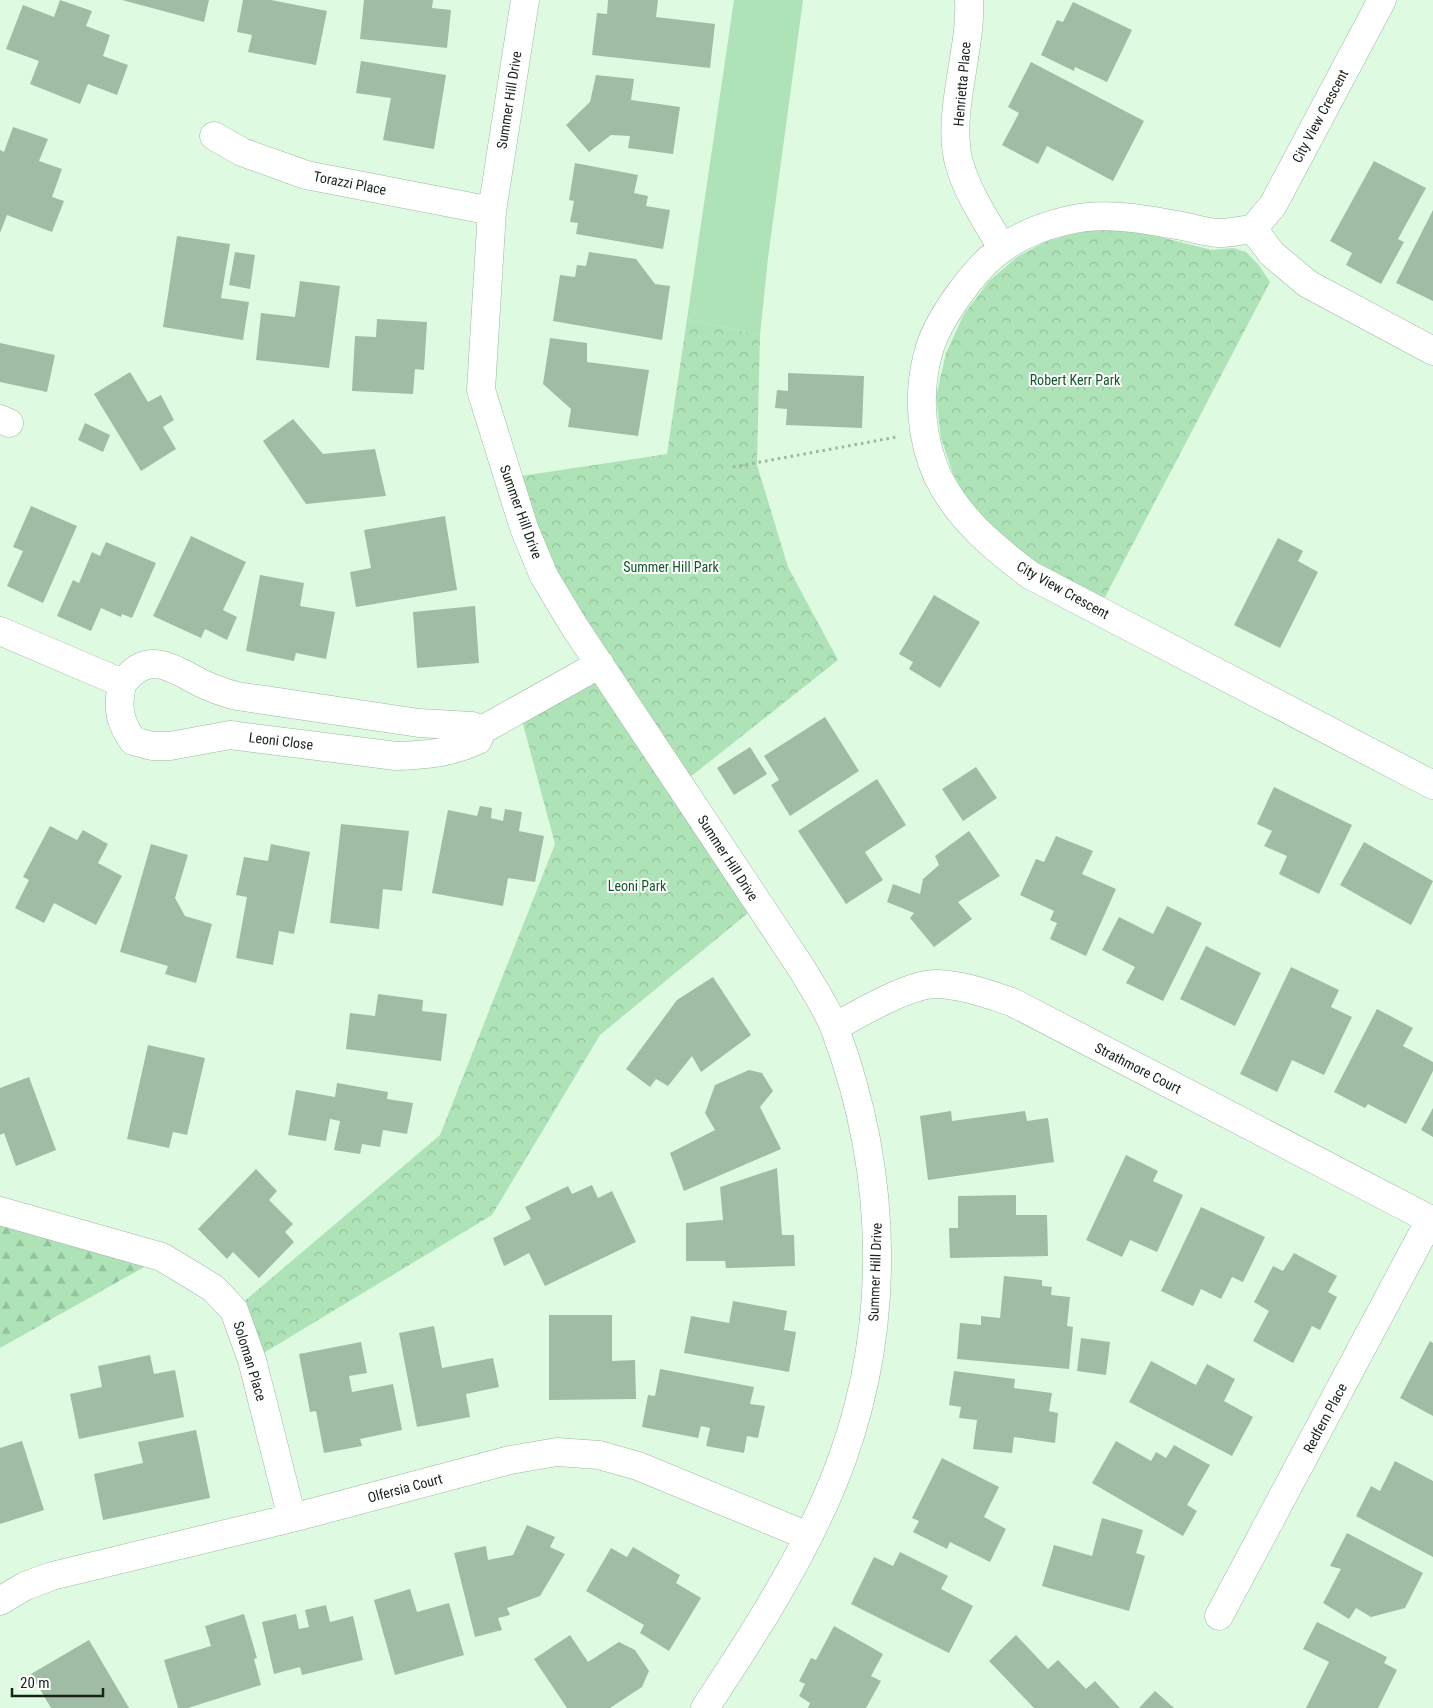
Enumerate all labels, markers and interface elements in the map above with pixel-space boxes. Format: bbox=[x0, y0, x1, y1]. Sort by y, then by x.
street label: Henrietta Place bbox=[950, 41, 974, 127]
street label: Summer Hill Drive bbox=[493, 50, 525, 150]
street label: City View Crescent bbox=[1289, 67, 1351, 165]
street label: Torazzi Place bbox=[312, 168, 388, 198]
park label: Robert Kerr Park bbox=[1030, 372, 1121, 388]
street label: Summer Hill Drive bbox=[497, 463, 546, 561]
street label: City View Crescent bbox=[1014, 558, 1112, 622]
park label: Summer Hill Park bbox=[623, 559, 720, 575]
street label: Leoni Close bbox=[248, 729, 314, 753]
street label: Summer Hill Drive bbox=[694, 812, 762, 904]
park label: Leoni Park bbox=[608, 878, 667, 894]
street label: Strathmore Court bbox=[1092, 1039, 1184, 1097]
street label: Summer Hill Drive bbox=[865, 1222, 885, 1322]
street label: Soloman Place bbox=[230, 1319, 270, 1403]
street label: Redfern Place bbox=[1300, 1380, 1350, 1456]
street label: Olfersia Court bbox=[366, 1470, 444, 1506]
scale bar bbox=[12, 1666, 104, 1698]
text: 20 m bbox=[20, 1674, 50, 1692]

